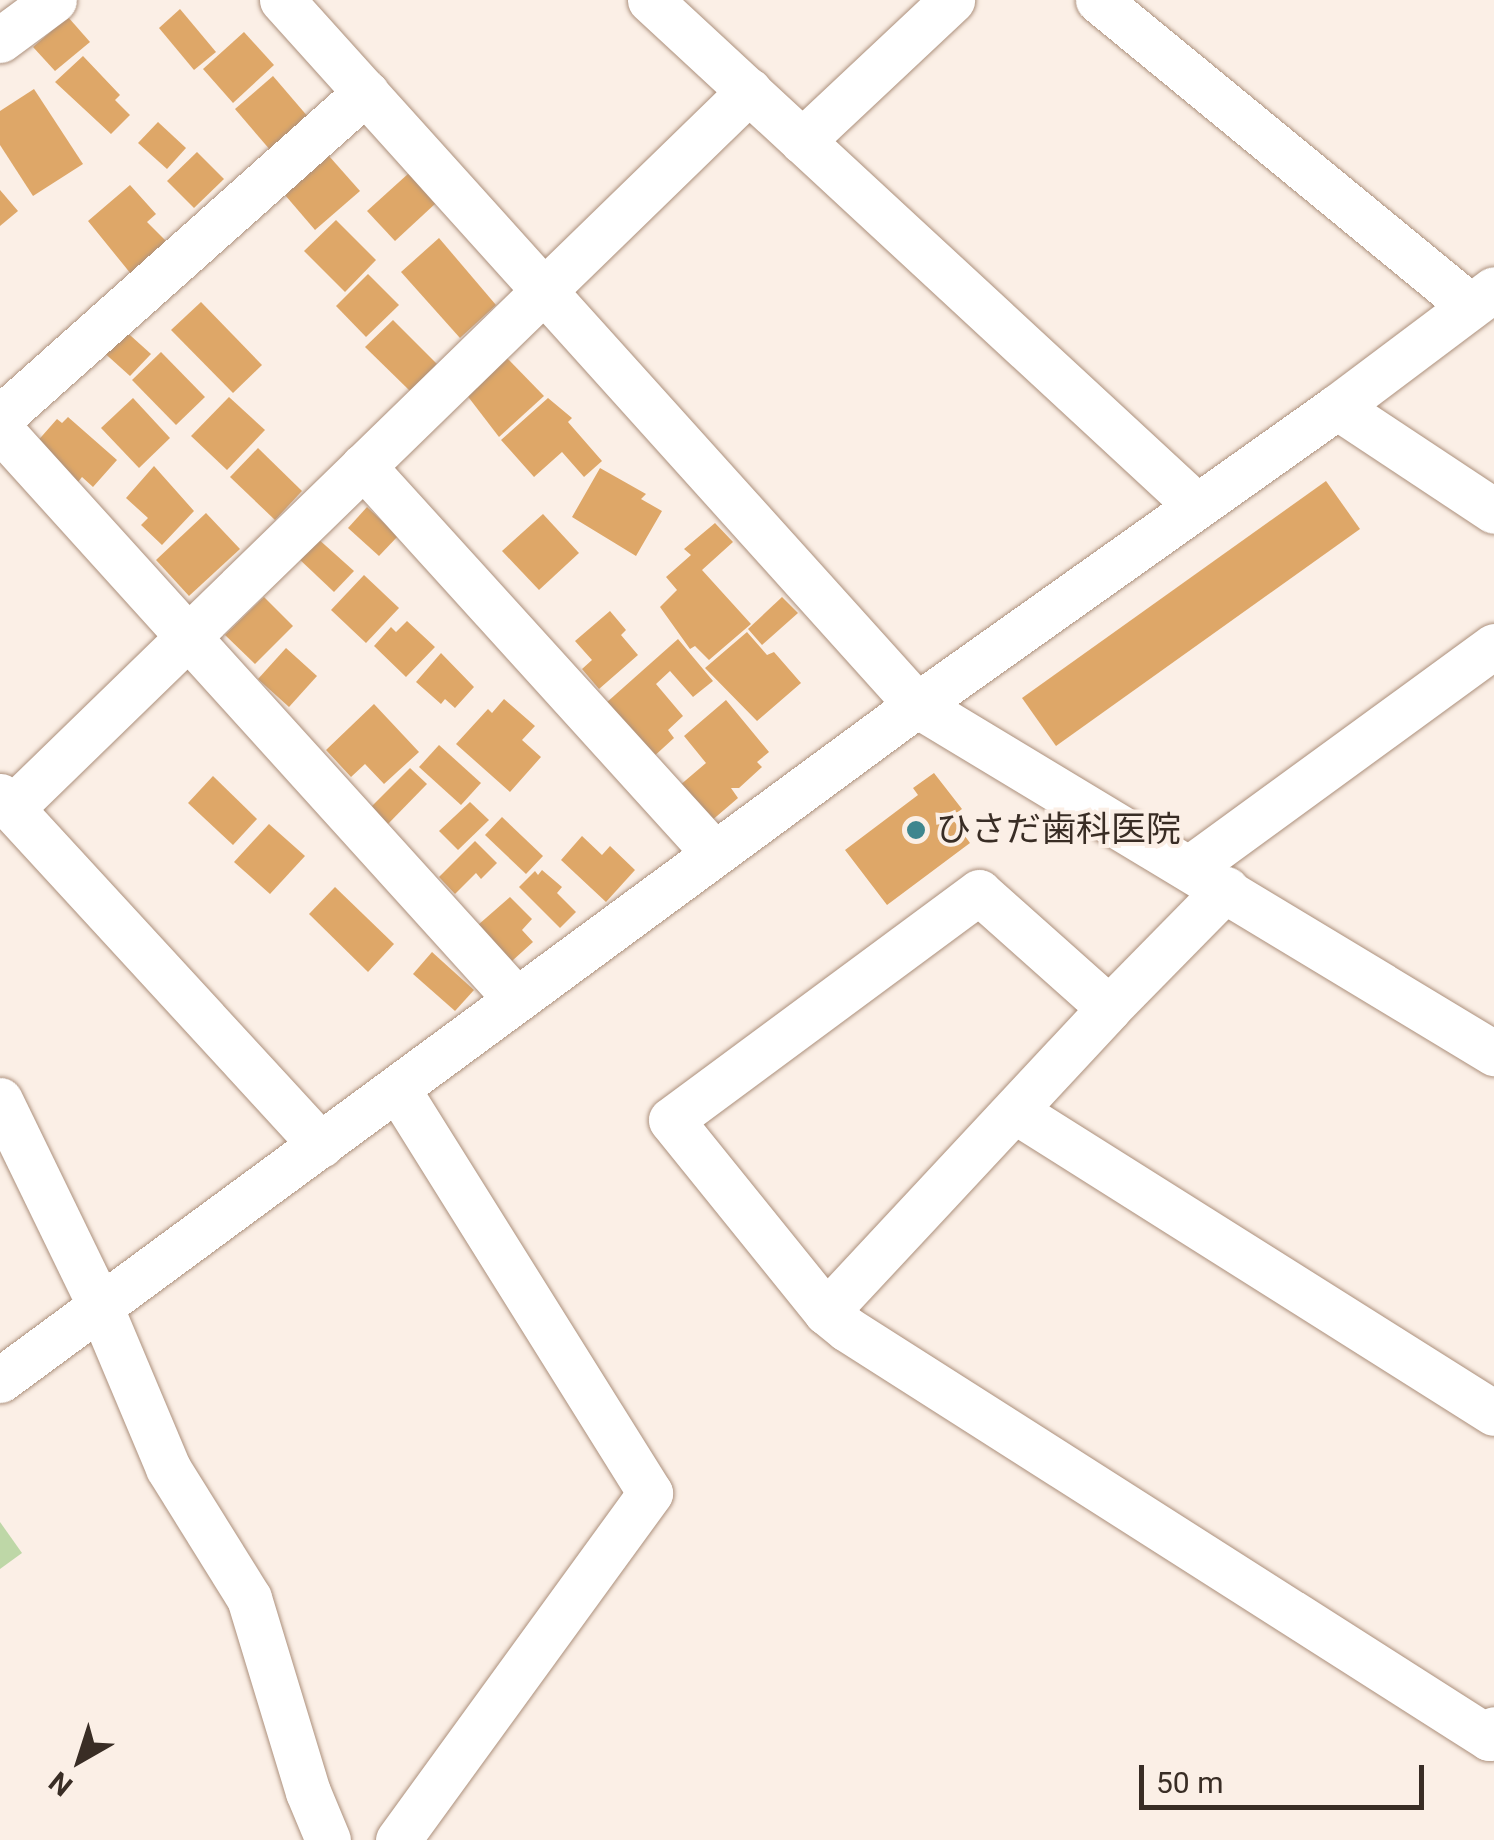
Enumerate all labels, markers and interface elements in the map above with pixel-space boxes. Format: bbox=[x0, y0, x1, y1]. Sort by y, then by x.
place label: ひさだ歯科医院 bbox=[936, 809, 1181, 851]
marker: ひさだ歯科医院 bbox=[905, 819, 927, 841]
north arrow bbox=[30, 1710, 130, 1810]
scale bar bbox=[1144, 1745, 1429, 1807]
text: N bbox=[43, 1765, 79, 1803]
text: 50 m bbox=[1156, 1765, 1223, 1800]

